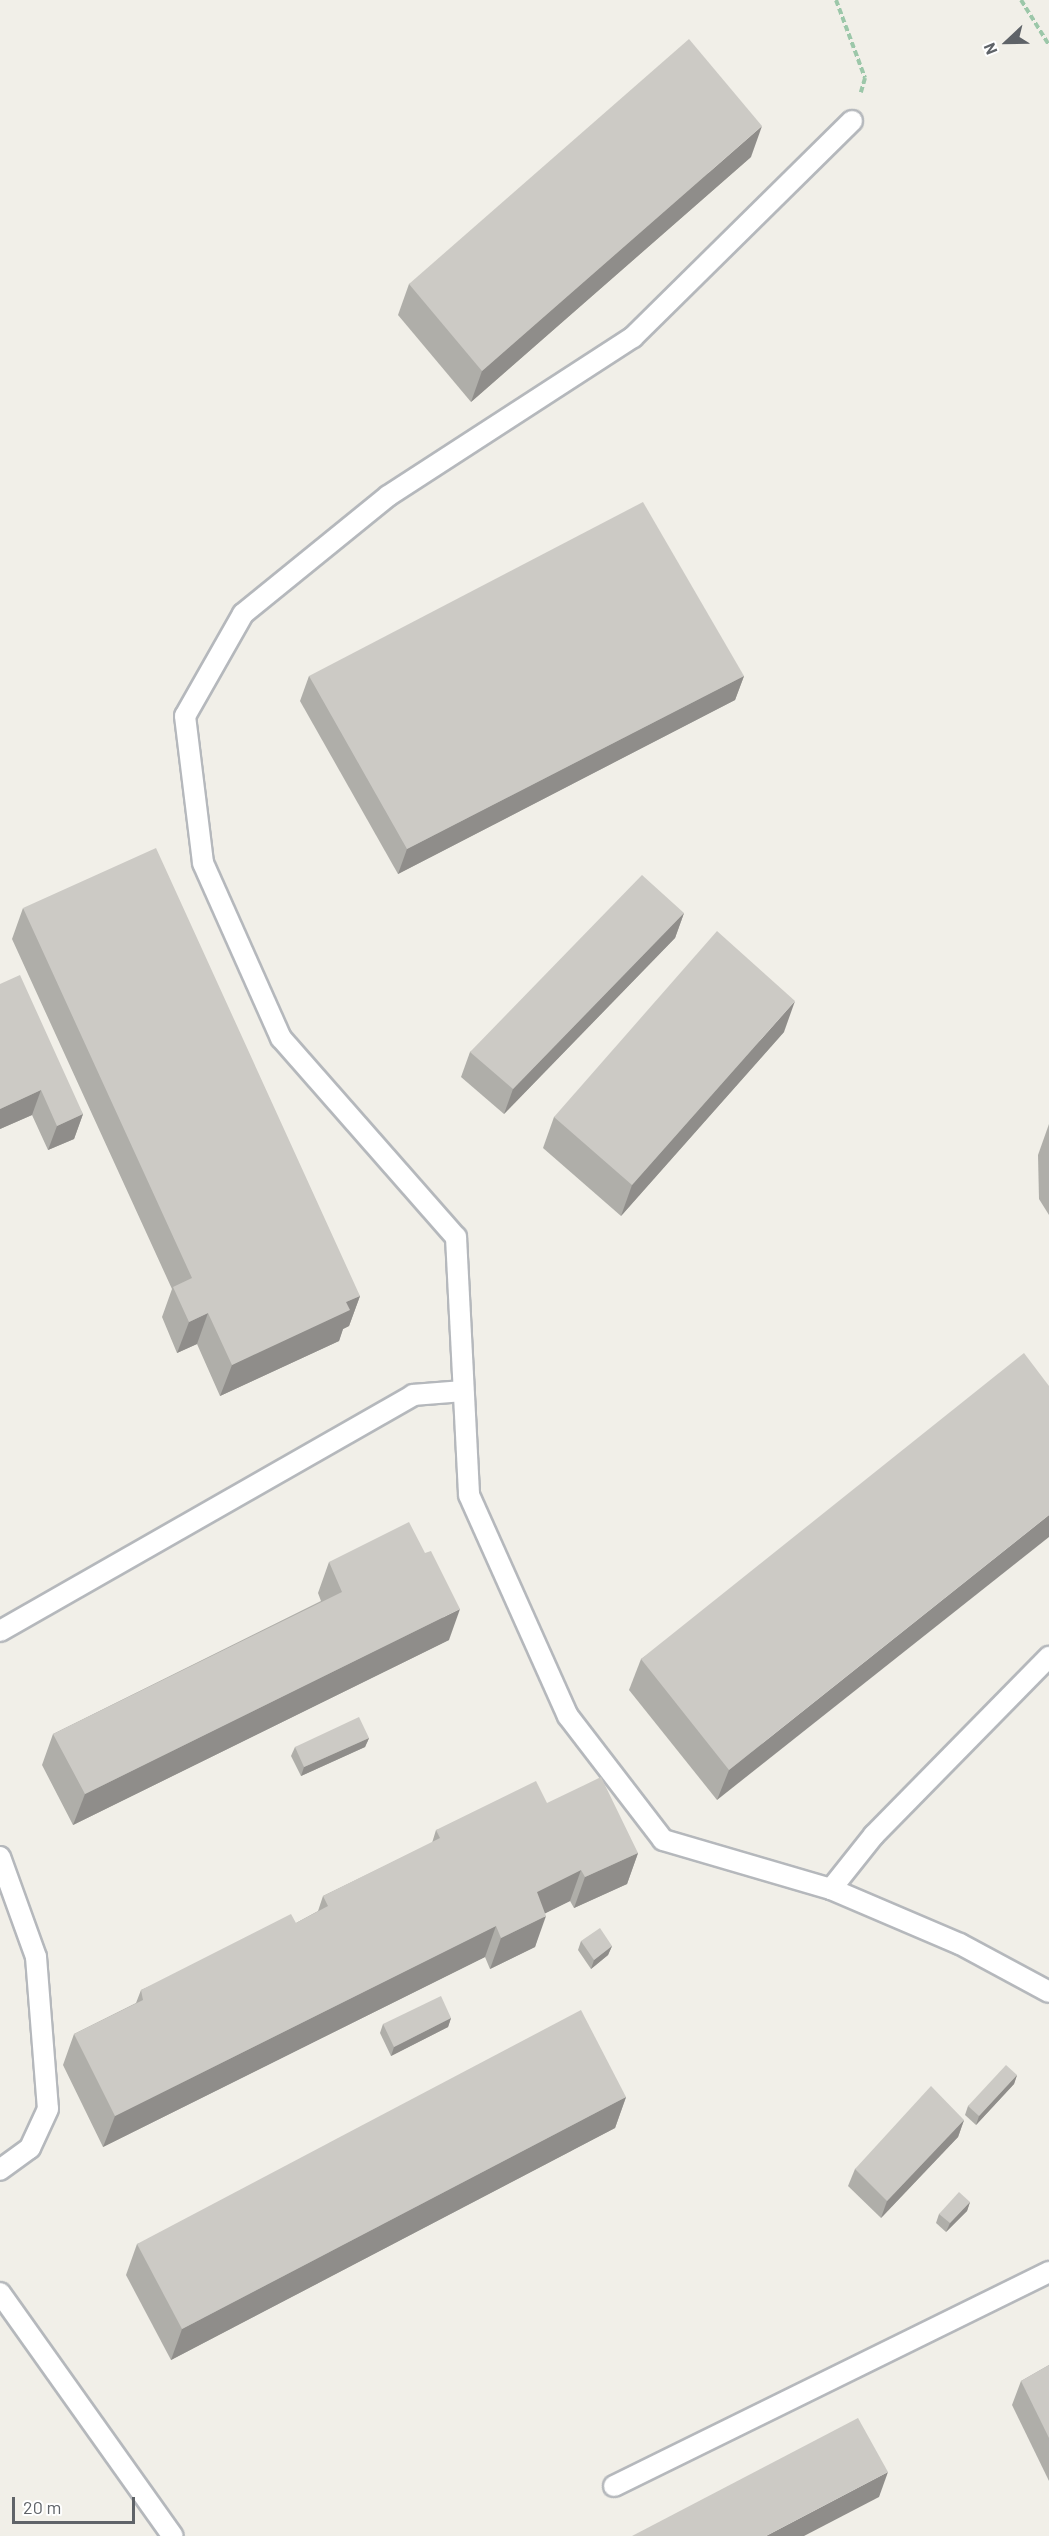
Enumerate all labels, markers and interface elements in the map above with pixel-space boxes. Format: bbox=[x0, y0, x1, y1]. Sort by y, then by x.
north arrow bbox=[977, 12, 1037, 72]
text: N bbox=[979, 40, 1001, 57]
scale bar bbox=[15, 2485, 138, 2523]
text: 20 m bbox=[23, 2496, 61, 2518]

